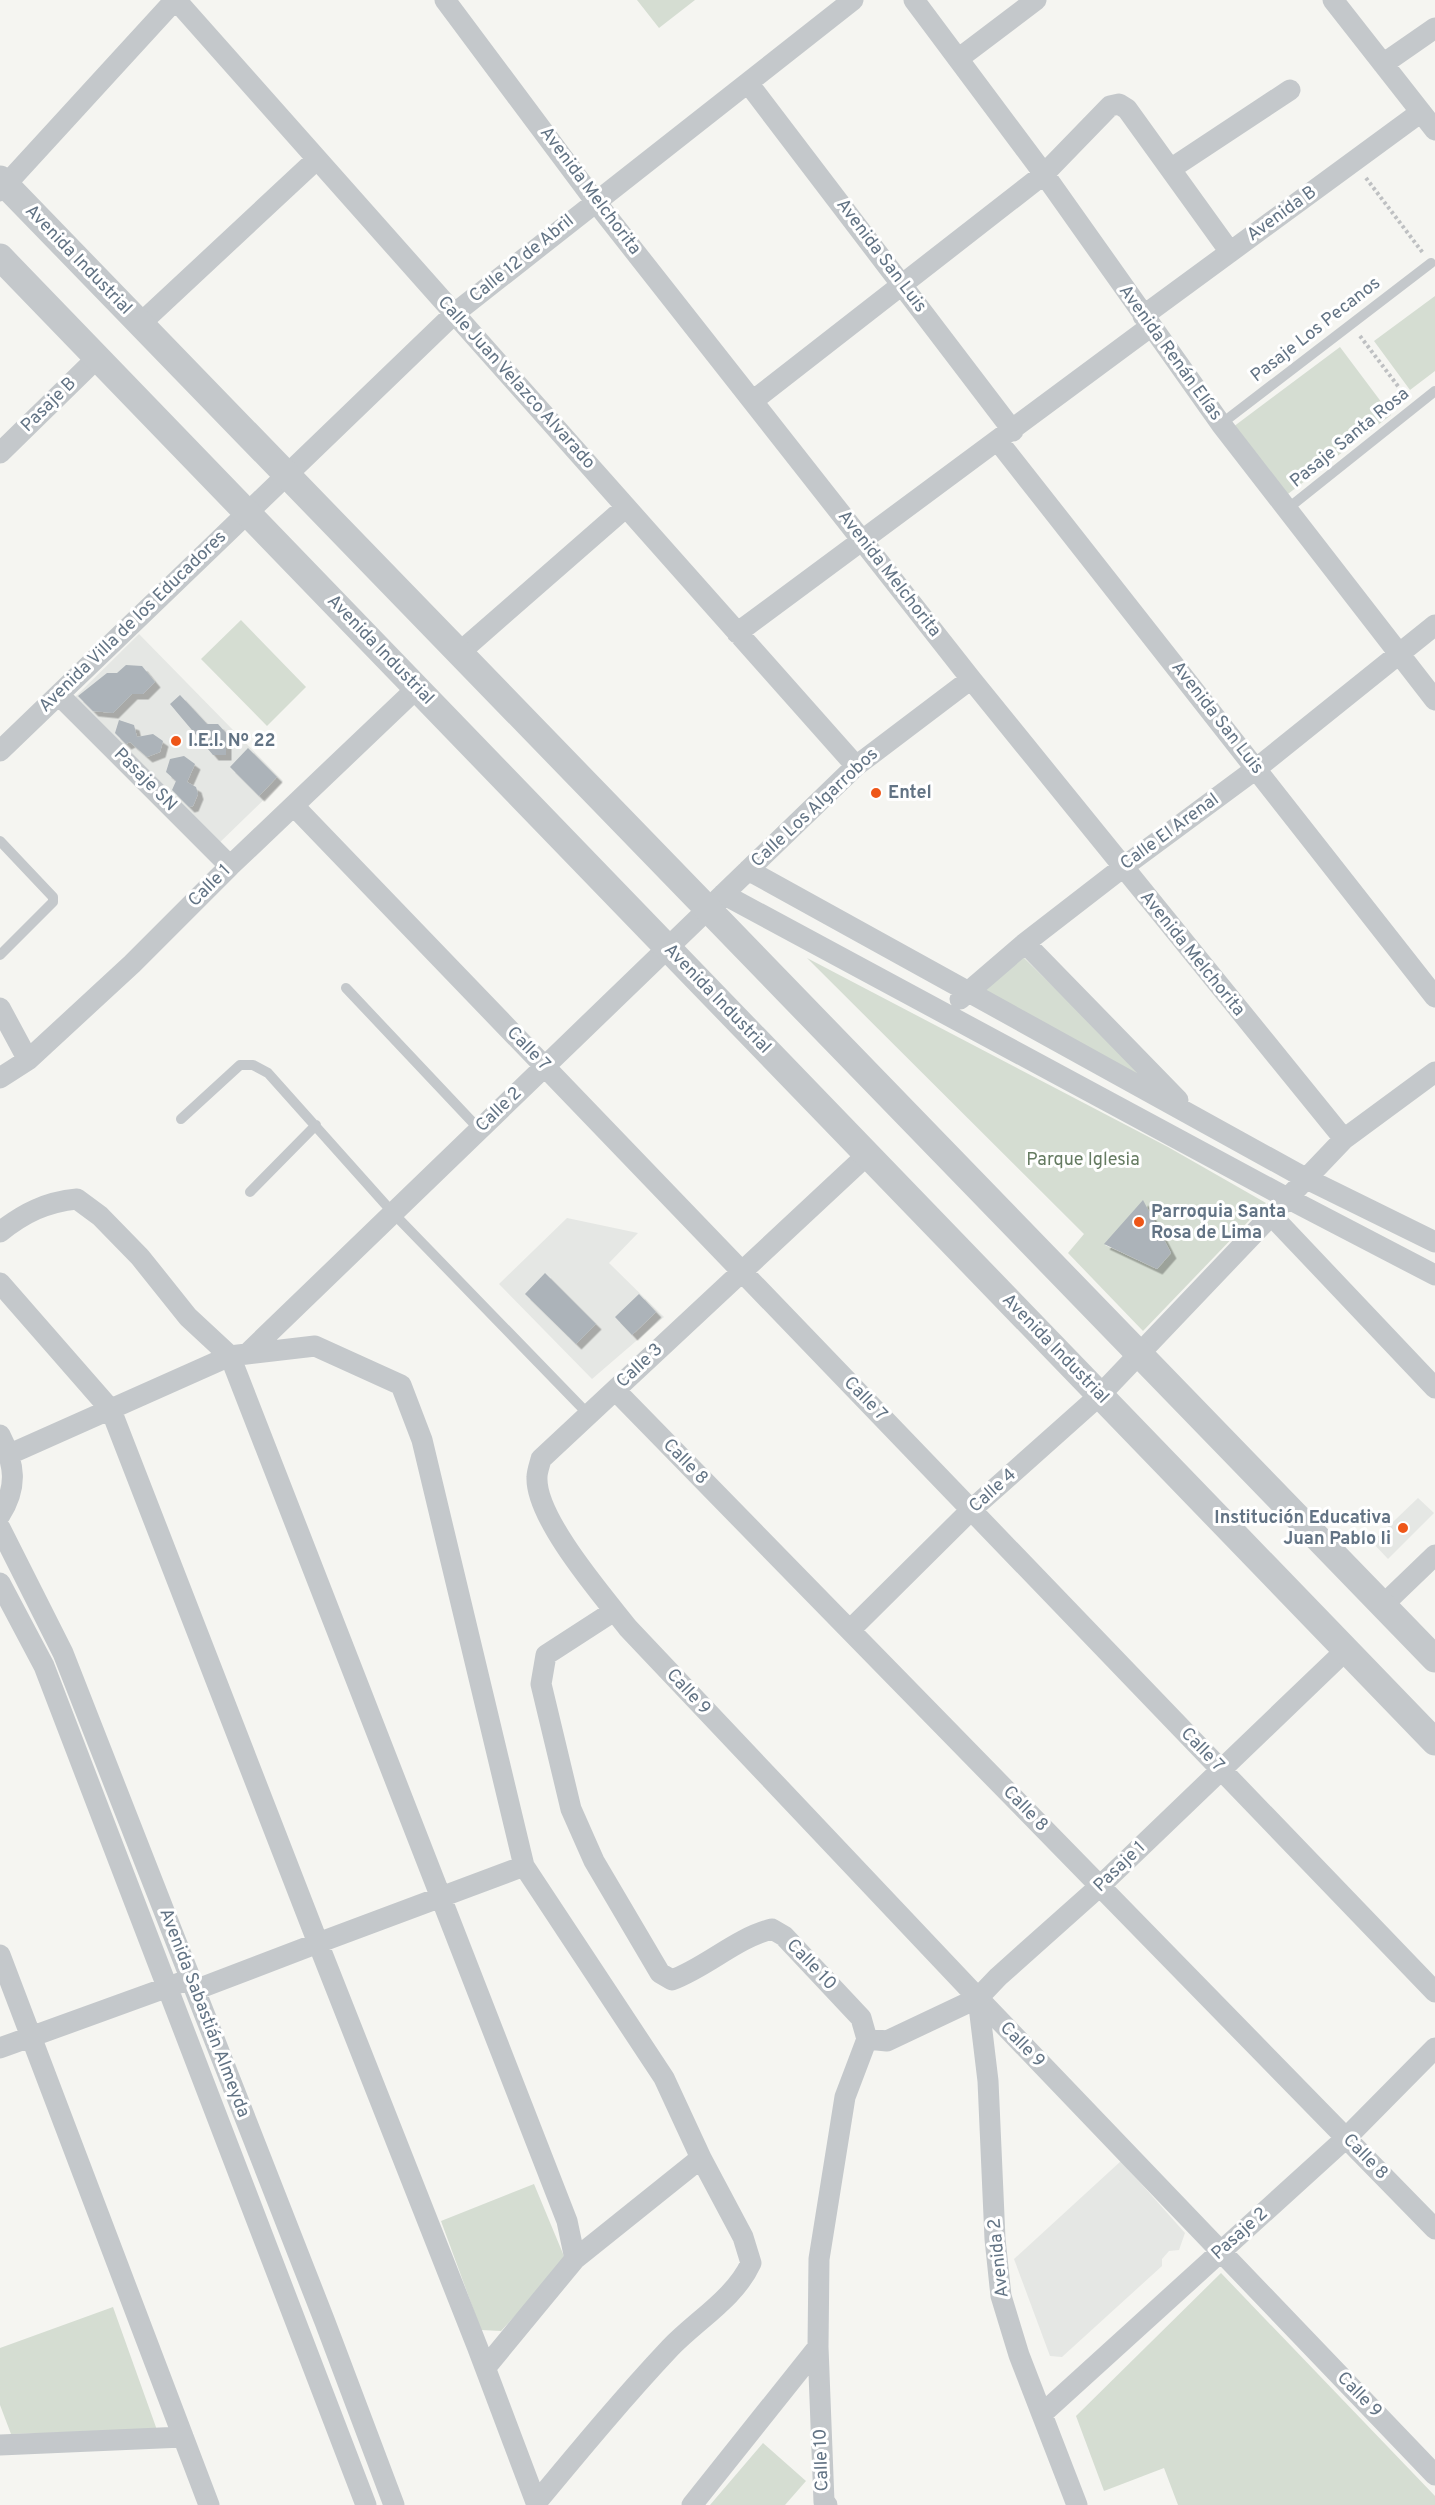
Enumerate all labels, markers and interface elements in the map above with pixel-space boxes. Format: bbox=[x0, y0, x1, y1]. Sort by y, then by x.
street label: Avenida Melchorita bbox=[534, 122, 646, 260]
street label: Avenida B bbox=[1243, 181, 1321, 247]
street label: Avenida San Luis bbox=[831, 194, 931, 318]
street label: Avenida Industrial bbox=[20, 200, 136, 320]
street label: Calle 12 de Abril bbox=[465, 210, 579, 308]
street label: Pasaje Los Pecanos bbox=[1246, 272, 1386, 388]
street label: Avenida Renán Elías bbox=[1113, 281, 1227, 425]
street label: Calle Juan Velazco Alvarado bbox=[432, 292, 600, 474]
street label: Pasaje B bbox=[16, 372, 82, 438]
street label: Pasaje Santa Rosa bbox=[1286, 383, 1414, 493]
street label: Avenida Melchorita bbox=[832, 506, 946, 642]
street label: Avenida Villa de los Educadores bbox=[34, 526, 232, 718]
street label: Avenida Industrial bbox=[322, 590, 438, 710]
street label: Avenida San Luis bbox=[1166, 657, 1268, 779]
place label: I.E.I. Nº 22 bbox=[188, 730, 276, 753]
marker: I.E.I. Nº 22 bbox=[169, 734, 183, 748]
street label: Pasaje SN bbox=[108, 743, 182, 817]
street label: Calle Los Algarrobos bbox=[747, 743, 883, 873]
place label: Entel bbox=[888, 782, 932, 805]
marker: Entel bbox=[869, 786, 883, 800]
street label: Calle El Arenal bbox=[1116, 788, 1224, 876]
street label: Calle 1 bbox=[184, 860, 236, 912]
street label: Avenida Melchorita bbox=[1134, 887, 1250, 1021]
street label: Avenida Industrial bbox=[659, 939, 775, 1059]
street label: Calle 7 bbox=[501, 1022, 555, 1076]
street label: Calle 2 bbox=[471, 1082, 527, 1138]
park label: Parque Iglesia bbox=[1026, 1149, 1140, 1172]
place label: Parroquia Santa Rosa de Lima bbox=[1151, 1201, 1286, 1245]
marker: Parroquia Santa Rosa de Lima bbox=[1132, 1215, 1146, 1229]
street label: Avenida Industrial bbox=[997, 1289, 1113, 1409]
street label: Calle 3 bbox=[612, 1339, 668, 1393]
street label: Calle 7 bbox=[838, 1372, 892, 1426]
street label: Calle 8 bbox=[657, 1434, 713, 1490]
street label: Calle 4 bbox=[965, 1464, 1021, 1518]
place label: Institución Educativa Juan Pablo Ii bbox=[1214, 1507, 1391, 1551]
marker: Institución Educativa Juan Pablo Ii bbox=[1396, 1521, 1410, 1535]
street label: Calle 9 bbox=[661, 1664, 715, 1720]
street label: Calle 7 bbox=[1175, 1723, 1229, 1777]
street label: Calle 8 bbox=[997, 1781, 1053, 1837]
street label: Pasaje 1 bbox=[1089, 1837, 1151, 1897]
street label: Avenida Sabastián Almeyda bbox=[153, 1905, 255, 2121]
street label: Calle 10 bbox=[781, 1934, 841, 1996]
street label: Calle 9 bbox=[995, 2017, 1049, 2073]
street label: Calle 8 bbox=[1337, 2129, 1393, 2185]
street label: Pasaje 2 bbox=[1207, 2203, 1273, 2265]
street label: Avenida 2 bbox=[983, 2217, 1015, 2299]
street label: Calle 9 bbox=[1332, 2367, 1386, 2423]
street label: Calle 10 bbox=[809, 2428, 835, 2492]

